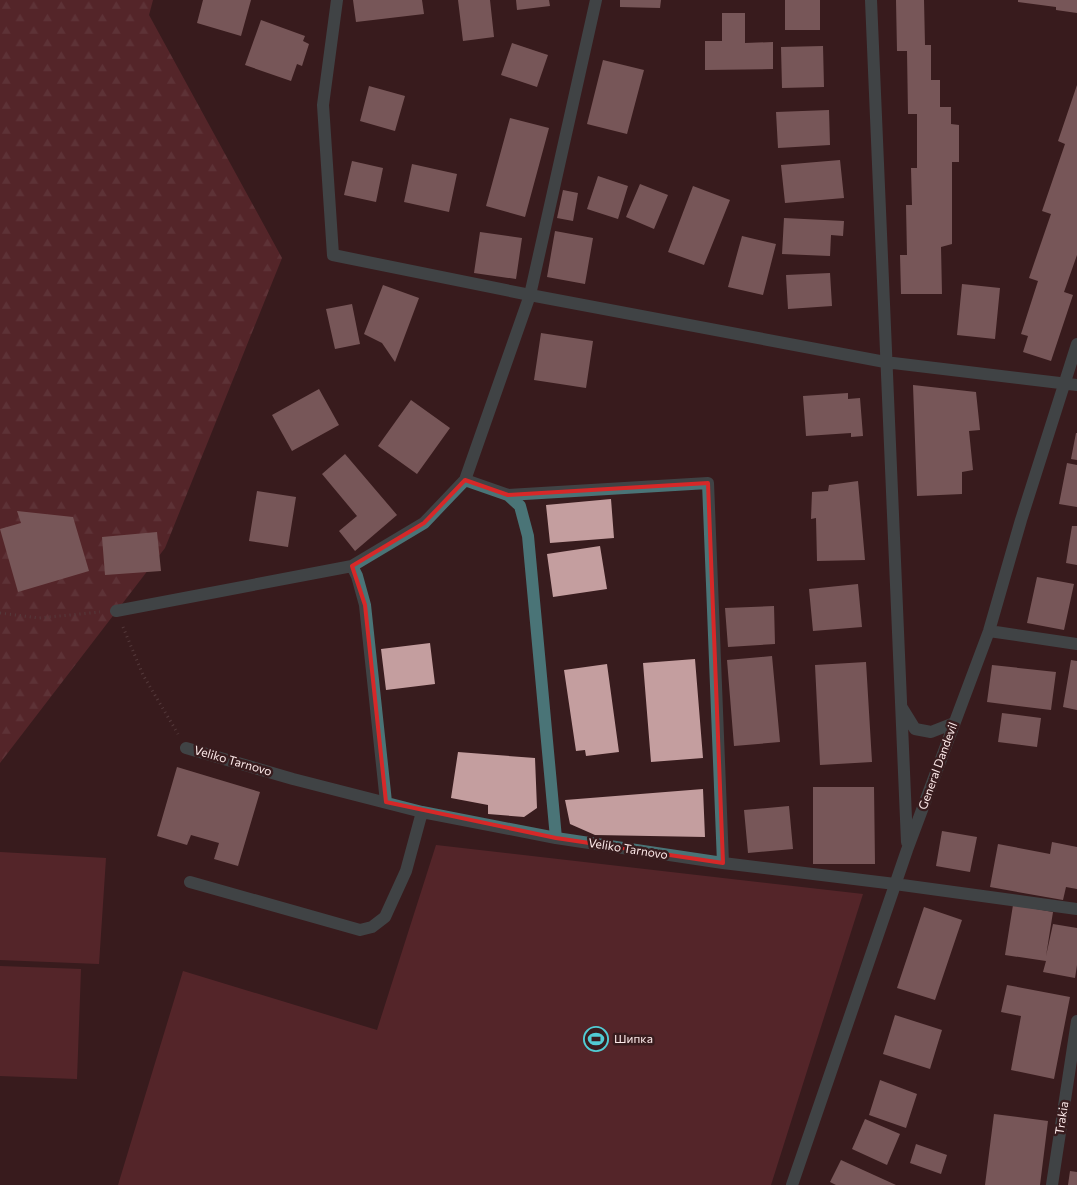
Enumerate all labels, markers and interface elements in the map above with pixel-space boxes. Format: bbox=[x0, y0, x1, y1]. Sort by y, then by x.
street label: General Dandevil bbox=[915, 720, 959, 811]
street label: Veliko Tarnovo bbox=[193, 742, 274, 778]
street label: Veliko Tarnovo bbox=[587, 835, 669, 861]
sports icon: Шипка bbox=[583, 1026, 609, 1052]
place label: Шипка bbox=[614, 1031, 653, 1045]
street label: Trakia bbox=[1051, 1100, 1071, 1135]

